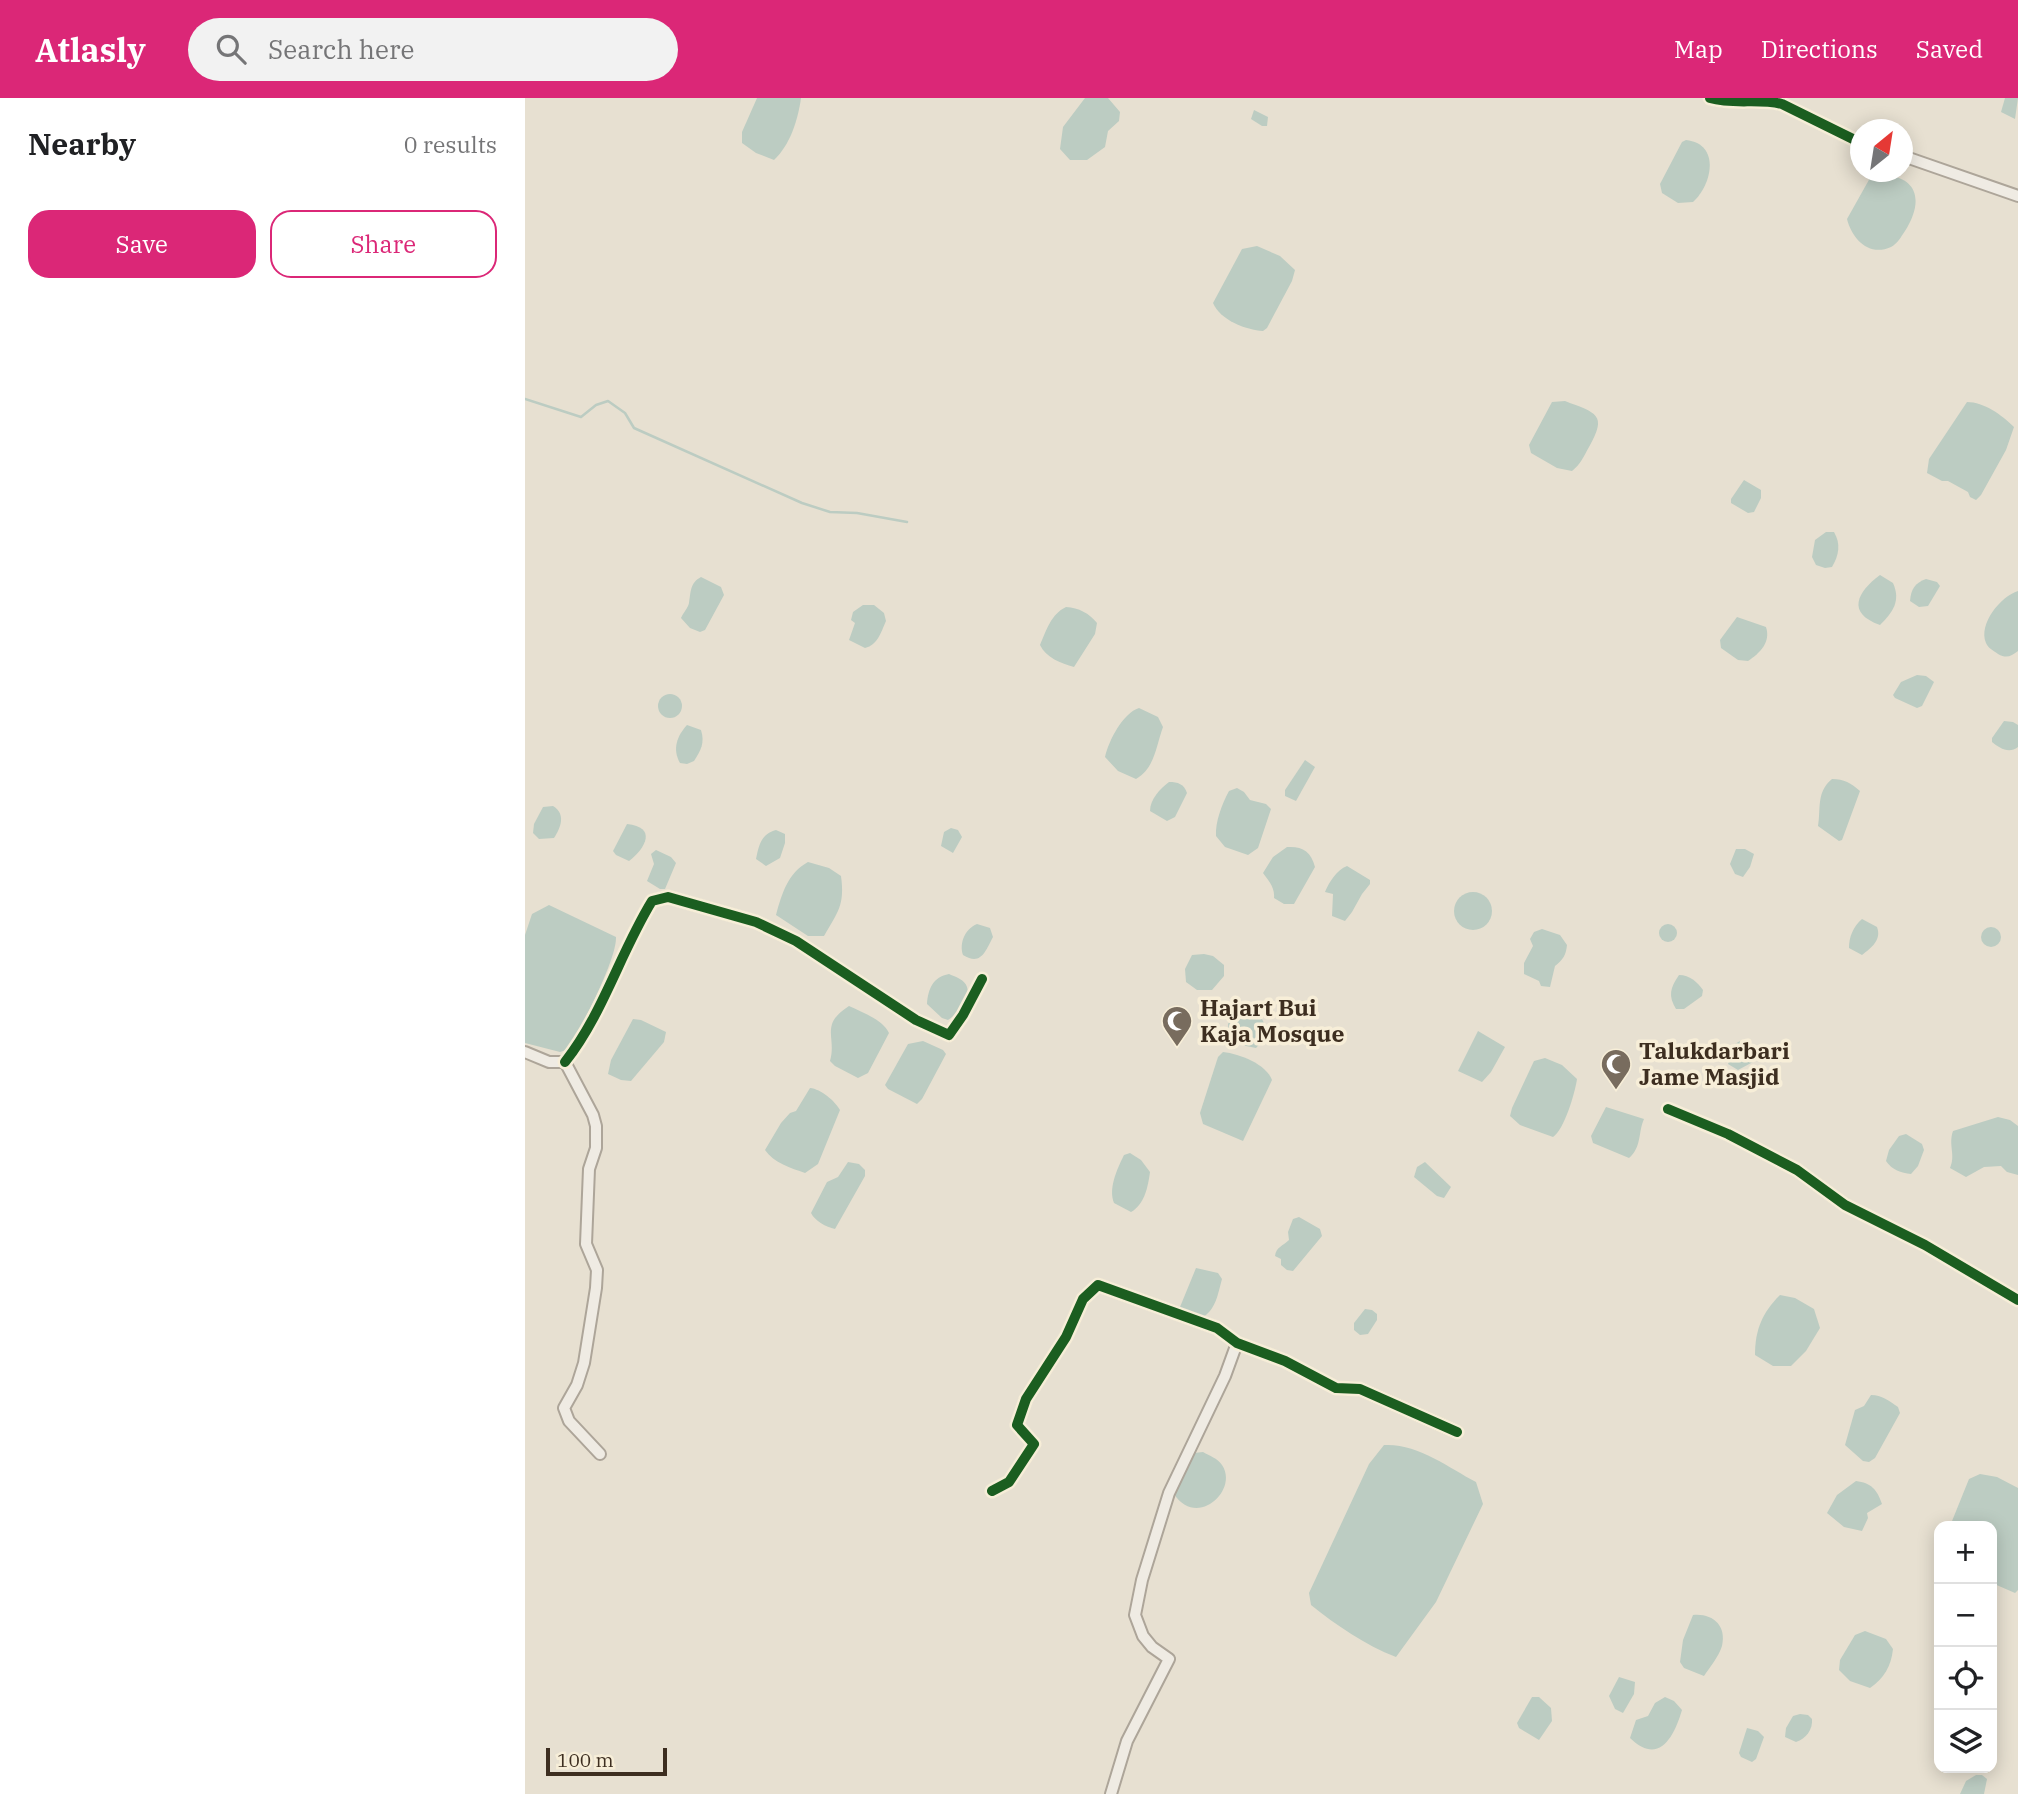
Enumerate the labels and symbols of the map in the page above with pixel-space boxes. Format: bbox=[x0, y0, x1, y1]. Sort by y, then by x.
north arrow bbox=[1850, 119, 1913, 182]
place label: Hajart Bui Kaja Mosque bbox=[1200, 992, 1345, 1048]
mosque icon: Hajart Bui Kaja Mosque bbox=[1160, 1004, 1194, 1048]
place label: Talukdarbari Jame Masjid bbox=[1639, 1035, 1790, 1091]
mosque icon: Talukdarbari Jame Masjid bbox=[1599, 1047, 1633, 1091]
scale bar bbox=[546, 1745, 667, 1777]

